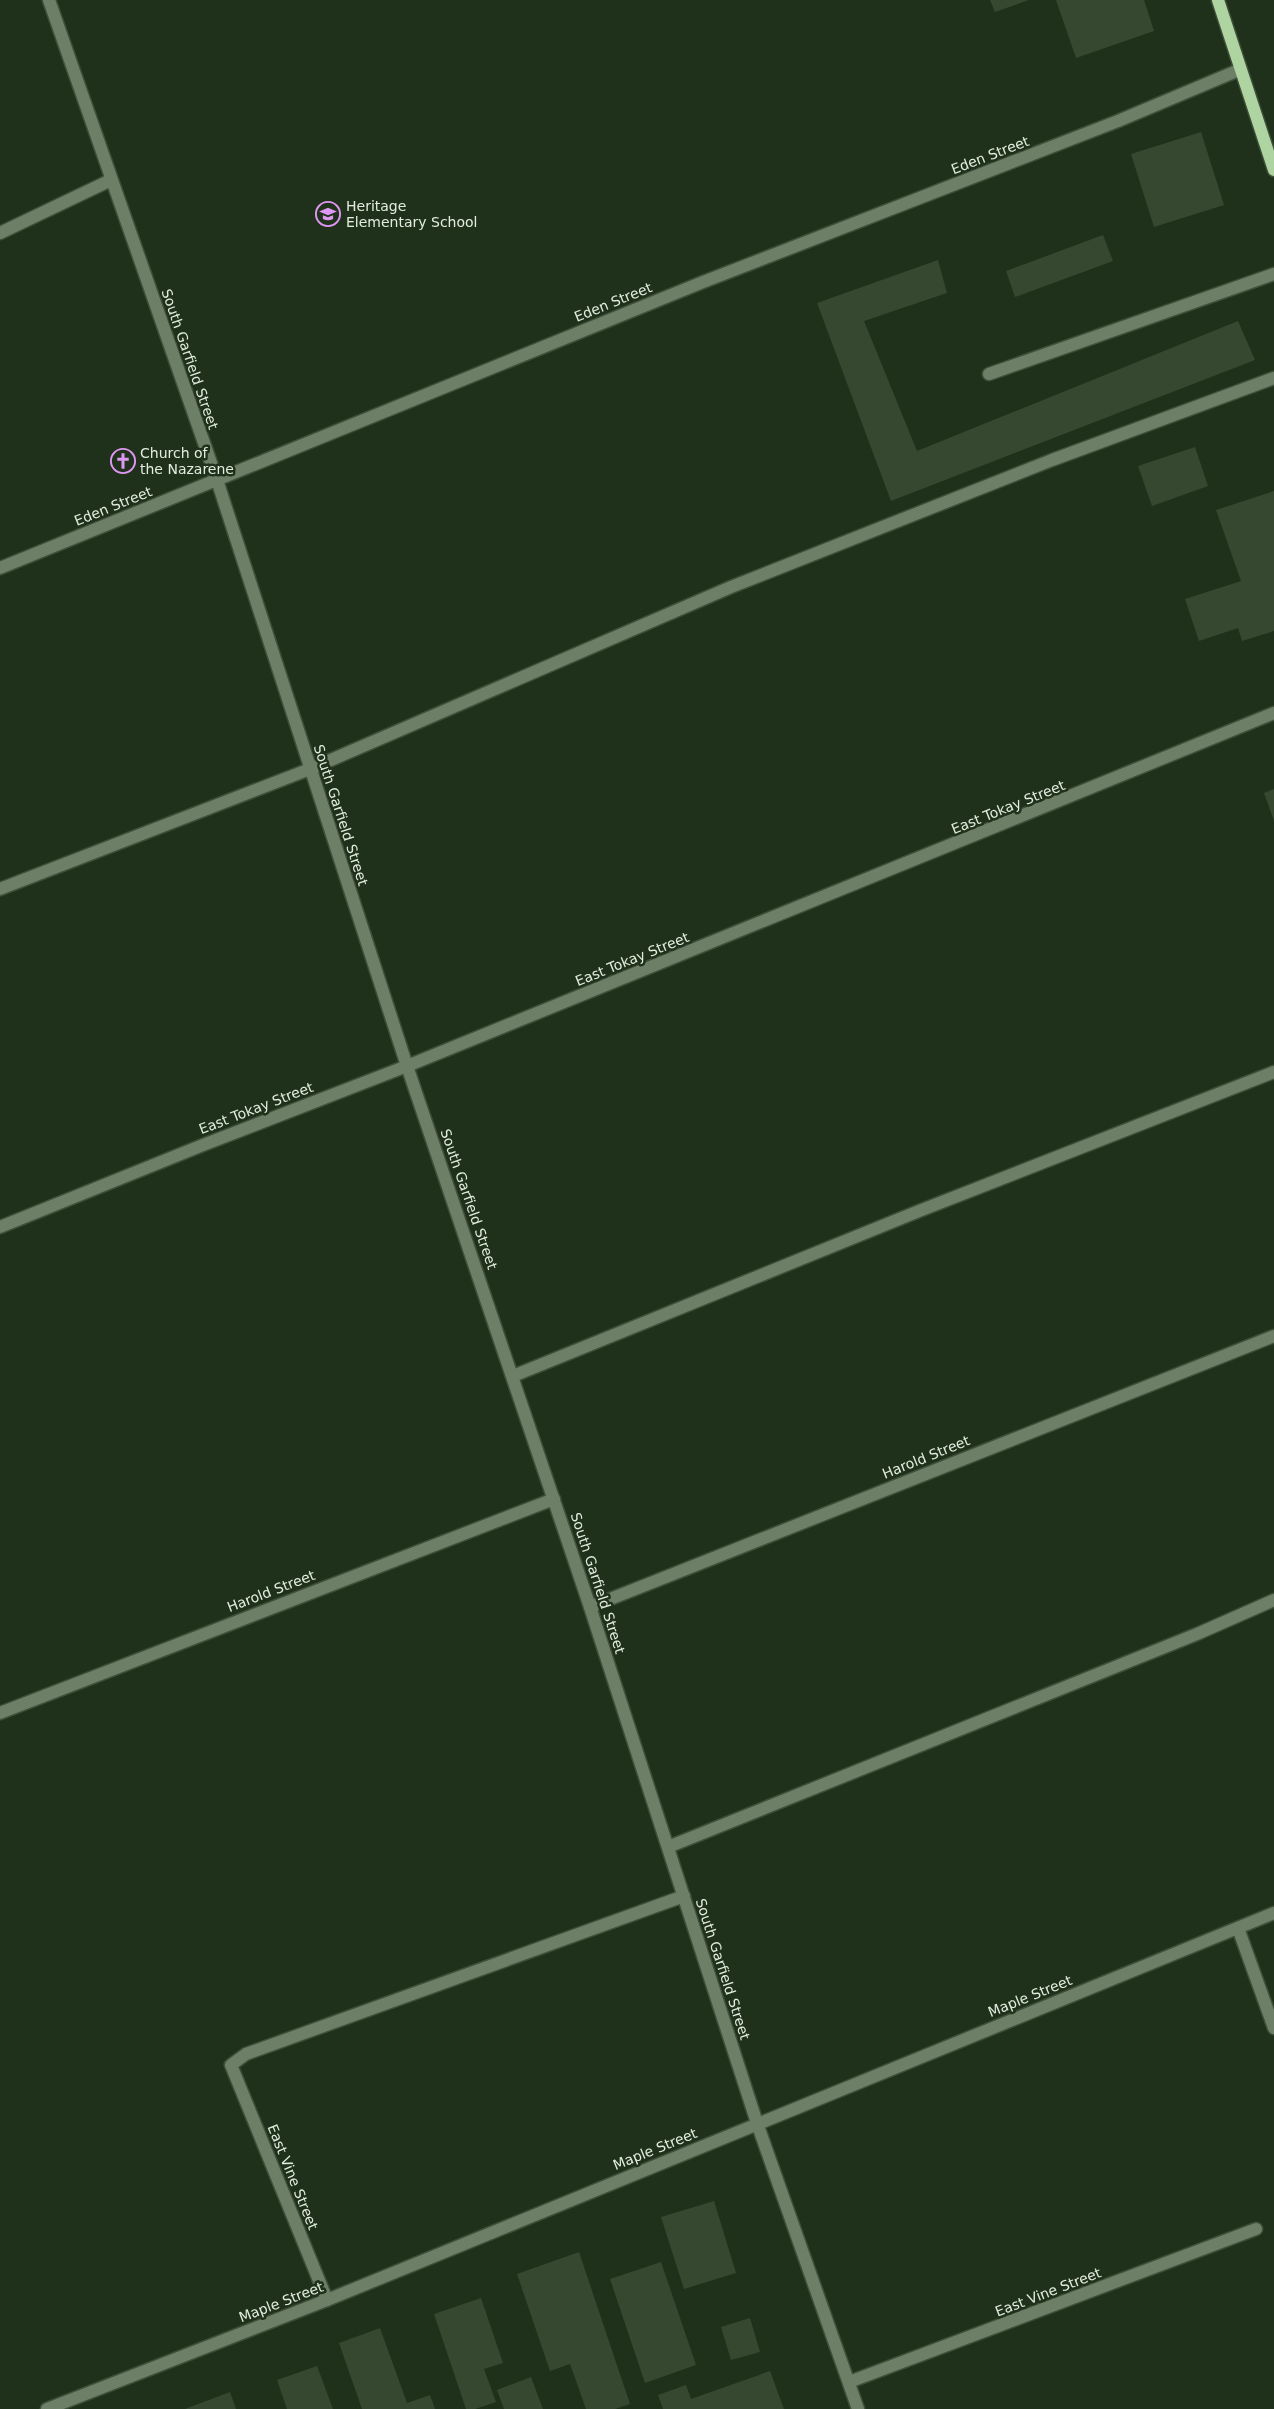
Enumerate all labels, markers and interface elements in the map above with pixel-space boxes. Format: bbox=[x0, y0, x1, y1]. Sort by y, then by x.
street label: Eden Street bbox=[949, 133, 1032, 177]
place label: Heritage Elementary School bbox=[346, 198, 478, 230]
school or university icon: Heritage Elementary School bbox=[315, 201, 341, 227]
street label: Eden Street bbox=[572, 279, 655, 325]
street label: South Garfield Street bbox=[158, 287, 222, 432]
place label: Church of the Nazarene bbox=[140, 445, 234, 477]
church icon: Church of the Nazarene bbox=[110, 448, 136, 474]
street label: Eden Street bbox=[72, 483, 155, 529]
street label: South Garfield Street bbox=[311, 742, 372, 888]
street label: East Tokay Street bbox=[949, 777, 1068, 837]
street label: East Tokay Street bbox=[573, 929, 692, 989]
street label: East Tokay Street bbox=[197, 1079, 316, 1137]
street label: South Garfield Street bbox=[437, 1127, 501, 1272]
street label: Harold Street bbox=[880, 1432, 973, 1482]
street label: South Garfield Street bbox=[568, 1510, 629, 1656]
street label: Harold Street bbox=[225, 1567, 318, 1615]
street label: South Garfield Street bbox=[693, 1896, 754, 2042]
street label: Maple Street bbox=[986, 1972, 1075, 2020]
street label: East Vine Street bbox=[265, 2122, 322, 2233]
street label: Maple Street bbox=[611, 2125, 700, 2173]
street label: East Vine Street bbox=[993, 2264, 1104, 2320]
street label: Maple Street bbox=[237, 2278, 326, 2325]

